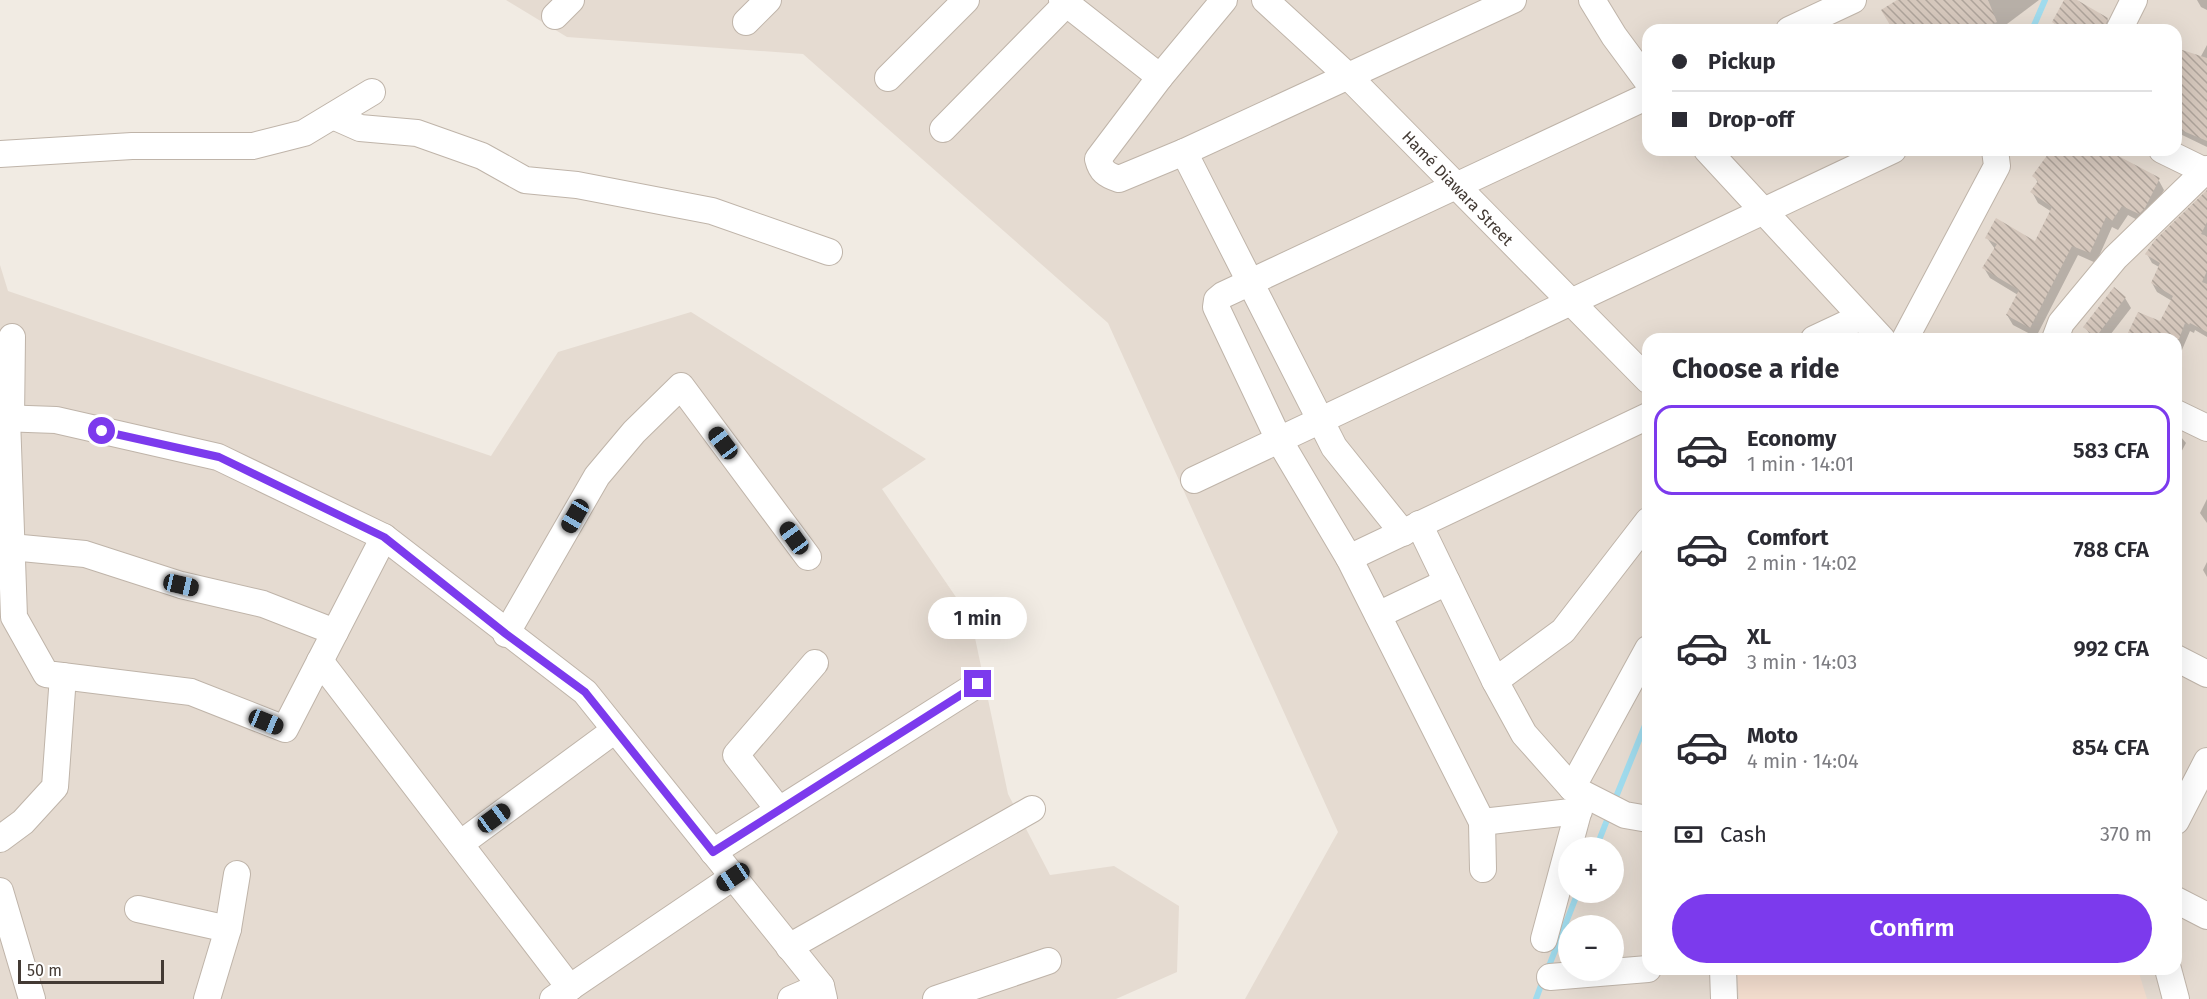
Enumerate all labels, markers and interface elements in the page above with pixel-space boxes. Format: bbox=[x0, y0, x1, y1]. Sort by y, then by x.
text: Pickup bbox=[1708, 48, 1776, 75]
text: Drop-off bbox=[1708, 106, 1794, 133]
street label: Hamé Diawara Street bbox=[1398, 127, 1517, 250]
text: Choose a ride bbox=[1672, 353, 1839, 385]
route start bbox=[88, 417, 115, 444]
car bbox=[705, 423, 741, 463]
icon: car bbox=[1675, 423, 1729, 477]
text: Economy bbox=[1747, 425, 1836, 452]
text: 583 CFA bbox=[2073, 437, 2149, 464]
text: 1 min · 14:01 bbox=[1747, 452, 1854, 476]
car bbox=[558, 496, 592, 536]
car bbox=[776, 518, 812, 558]
icon: car bbox=[1675, 522, 1729, 576]
text: Comfort bbox=[1747, 524, 1828, 551]
text: 788 CFA bbox=[2074, 536, 2149, 563]
text: 2 min · 14:02 bbox=[1747, 551, 1857, 575]
car bbox=[161, 572, 201, 598]
callout: 1 min bbox=[928, 597, 1028, 639]
text: 1 min bbox=[953, 606, 1002, 630]
icon: car bbox=[1675, 621, 1729, 675]
text: XL bbox=[1747, 623, 1771, 650]
text: 992 CFA bbox=[2073, 635, 2149, 662]
text: 3 min · 14:03 bbox=[1747, 650, 1857, 674]
route end bbox=[964, 670, 991, 697]
car bbox=[246, 707, 286, 737]
icon: car bbox=[1675, 720, 1729, 774]
text: Moto bbox=[1747, 722, 1798, 749]
text: 854 CFA bbox=[2072, 734, 2149, 761]
text: 4 min · 14:04 bbox=[1747, 749, 1859, 773]
car bbox=[474, 800, 514, 836]
icon: cash bbox=[1672, 818, 1705, 851]
text: Cash bbox=[1720, 821, 1767, 848]
text: 370 m bbox=[2100, 822, 2152, 846]
map controls bbox=[1558, 837, 1624, 981]
button: + bbox=[1558, 837, 1624, 903]
car bbox=[713, 859, 753, 895]
button: Confirm bbox=[1672, 894, 2152, 963]
button: − bbox=[1558, 915, 1624, 981]
scale bar bbox=[18, 957, 164, 984]
text: 50 m bbox=[27, 961, 62, 980]

